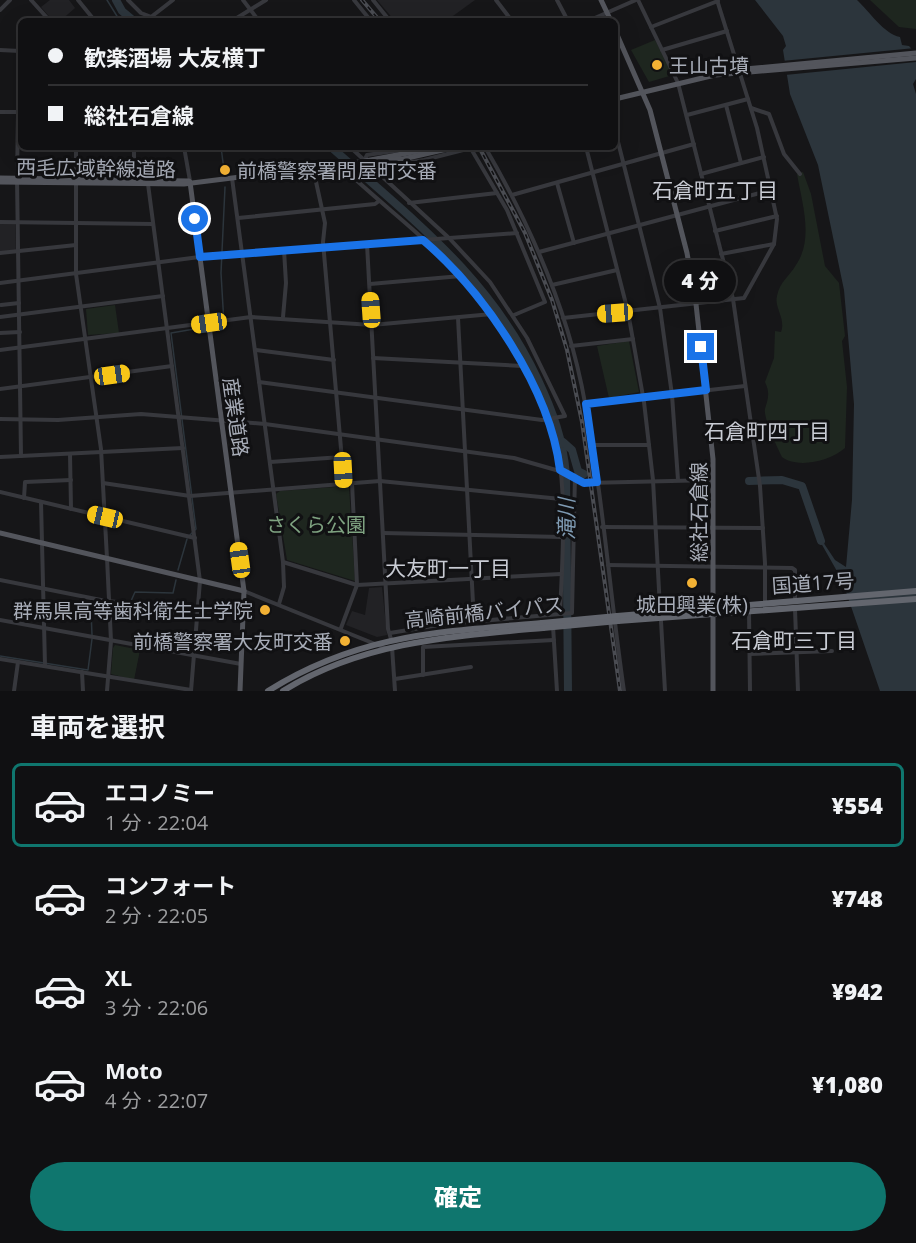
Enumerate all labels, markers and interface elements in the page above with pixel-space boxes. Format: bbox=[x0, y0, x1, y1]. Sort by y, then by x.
text: 歓楽酒場 大友横丁 bbox=[84, 42, 266, 72]
place label: 王山古墳 bbox=[669, 52, 749, 79]
marker: 王山古墳 bbox=[650, 58, 664, 72]
text: 総社石倉線 bbox=[84, 100, 194, 130]
street label: 西毛広域幹線道路 bbox=[16, 153, 176, 183]
place label: 前橋警察署問屋町交番 bbox=[237, 157, 437, 184]
marker: 前橋警察署問屋町交番 bbox=[218, 163, 232, 177]
district label: 石倉町五丁目 bbox=[652, 176, 778, 204]
route start bbox=[181, 205, 208, 232]
callout: 4 分 bbox=[665, 260, 737, 302]
text: 4 分 bbox=[682, 267, 718, 294]
car bbox=[361, 291, 381, 329]
car bbox=[596, 303, 634, 323]
car bbox=[190, 312, 228, 334]
route end bbox=[687, 333, 714, 360]
car bbox=[93, 364, 131, 386]
street label: 産業道路 bbox=[217, 376, 255, 458]
district label: 石倉町四丁目 bbox=[704, 417, 830, 445]
car bbox=[333, 452, 353, 488]
street label: 総社石倉線 bbox=[685, 462, 712, 562]
water label: 滝川 bbox=[552, 496, 580, 540]
car bbox=[85, 504, 125, 530]
park label: さくら公園 bbox=[266, 511, 366, 538]
car bbox=[229, 541, 251, 579]
district label: 大友町一丁目 bbox=[385, 554, 511, 582]
street label: 国道17号 bbox=[771, 567, 855, 599]
marker: 城田興業(株) bbox=[685, 576, 699, 590]
street label: 高崎前橋バイパス bbox=[403, 590, 565, 634]
place label: 城田興業(株) bbox=[636, 591, 748, 618]
place label: 群馬県高等歯科衛生士学院 bbox=[13, 597, 253, 624]
marker: 群馬県高等歯科衛生士学院 bbox=[258, 603, 272, 617]
district label: 石倉町三丁目 bbox=[731, 626, 857, 654]
place label: 前橋警察署大友町交番 bbox=[133, 628, 333, 655]
marker: 前橋警察署大友町交番 bbox=[338, 634, 352, 648]
text: 車両を選択 bbox=[30, 708, 165, 745]
text: エコノミー bbox=[105, 777, 215, 807]
icon: car bbox=[33, 778, 87, 832]
text: ¥554 bbox=[831, 790, 883, 820]
text: 1 分 · 22:04 bbox=[105, 809, 208, 836]
text: コンフォート bbox=[105, 870, 236, 900]
icon: car bbox=[33, 871, 87, 925]
text: ¥748 bbox=[831, 883, 883, 913]
text: 2 分 · 22:05 bbox=[105, 902, 208, 929]
text: XL bbox=[105, 962, 132, 992]
icon: car bbox=[33, 964, 87, 1018]
text: ¥942 bbox=[831, 976, 883, 1006]
text: 3 分 · 22:06 bbox=[105, 994, 208, 1021]
text: Moto bbox=[105, 1055, 163, 1085]
icon: car bbox=[33, 1057, 87, 1111]
text: ¥1,080 bbox=[812, 1069, 883, 1099]
text: 4 分 · 22:07 bbox=[105, 1087, 208, 1114]
button: 確定 bbox=[30, 1162, 886, 1231]

